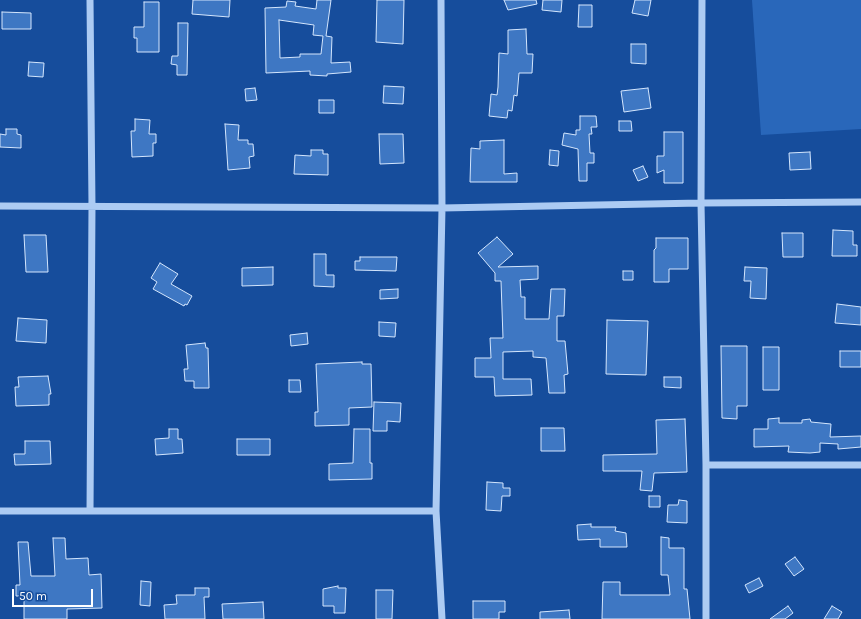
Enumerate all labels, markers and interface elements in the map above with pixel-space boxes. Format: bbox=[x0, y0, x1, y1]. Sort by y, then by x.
scale bar bbox=[14, 581, 95, 607]
text: 50 m bbox=[19, 589, 47, 603]

